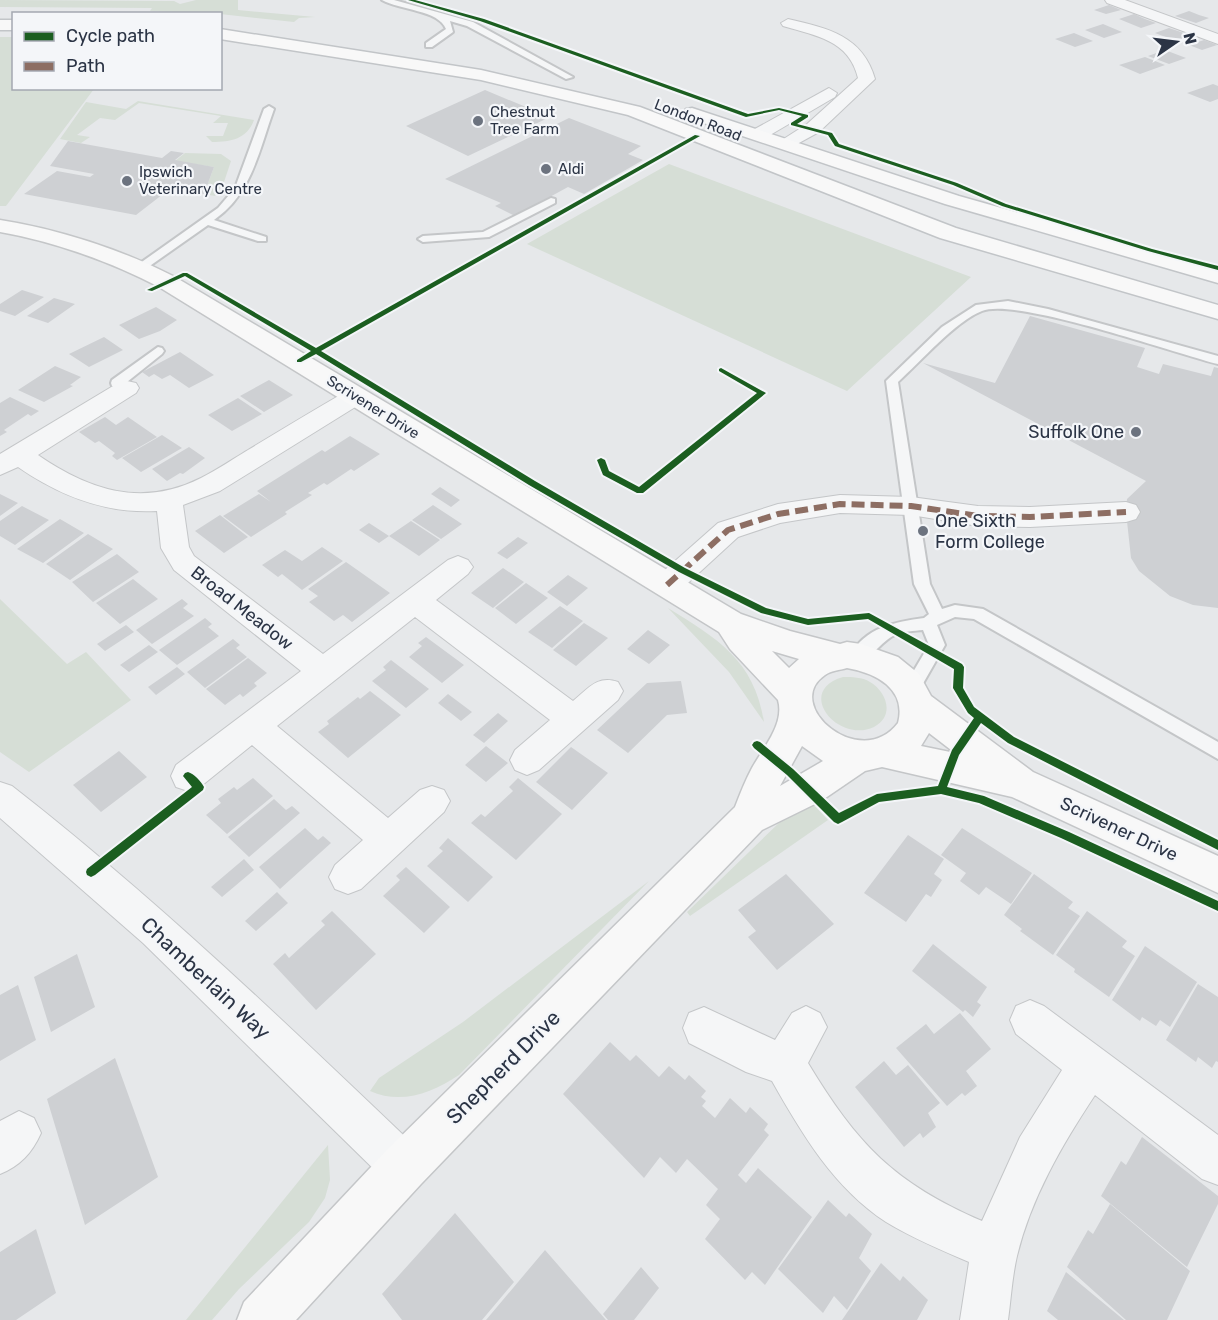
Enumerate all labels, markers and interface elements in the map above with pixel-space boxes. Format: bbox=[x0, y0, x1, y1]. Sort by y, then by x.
legend bbox=[12, 12, 222, 90]
north arrow bbox=[1146, 12, 1206, 72]
text: Cycle path bbox=[66, 25, 155, 47]
text: N bbox=[1179, 31, 1201, 46]
text: Path bbox=[66, 55, 105, 77]
street label: London Road bbox=[652, 95, 744, 145]
place label: Chestnut Tree Farm bbox=[490, 103, 559, 138]
marker: Chestnut Tree Farm bbox=[471, 114, 485, 128]
place label: Aldi bbox=[558, 160, 584, 178]
marker: Aldi bbox=[539, 162, 553, 176]
place label: Ipswich Veterinary Centre bbox=[139, 163, 262, 198]
marker: Ipswich Veterinary Centre bbox=[120, 174, 134, 188]
street label: Scrivener Drive bbox=[323, 371, 423, 443]
place label: Suffolk One bbox=[1028, 421, 1124, 443]
marker: Suffolk One bbox=[1129, 425, 1143, 439]
place label: One Sixth Form College bbox=[935, 510, 1045, 553]
marker: One Sixth Form College bbox=[916, 524, 930, 538]
street label: Broad Meadow bbox=[187, 561, 297, 655]
street label: Scrivener Drive bbox=[1057, 792, 1181, 866]
street label: Chamberlain Way bbox=[136, 912, 276, 1045]
street label: Shepherd Drive bbox=[441, 1005, 565, 1129]

